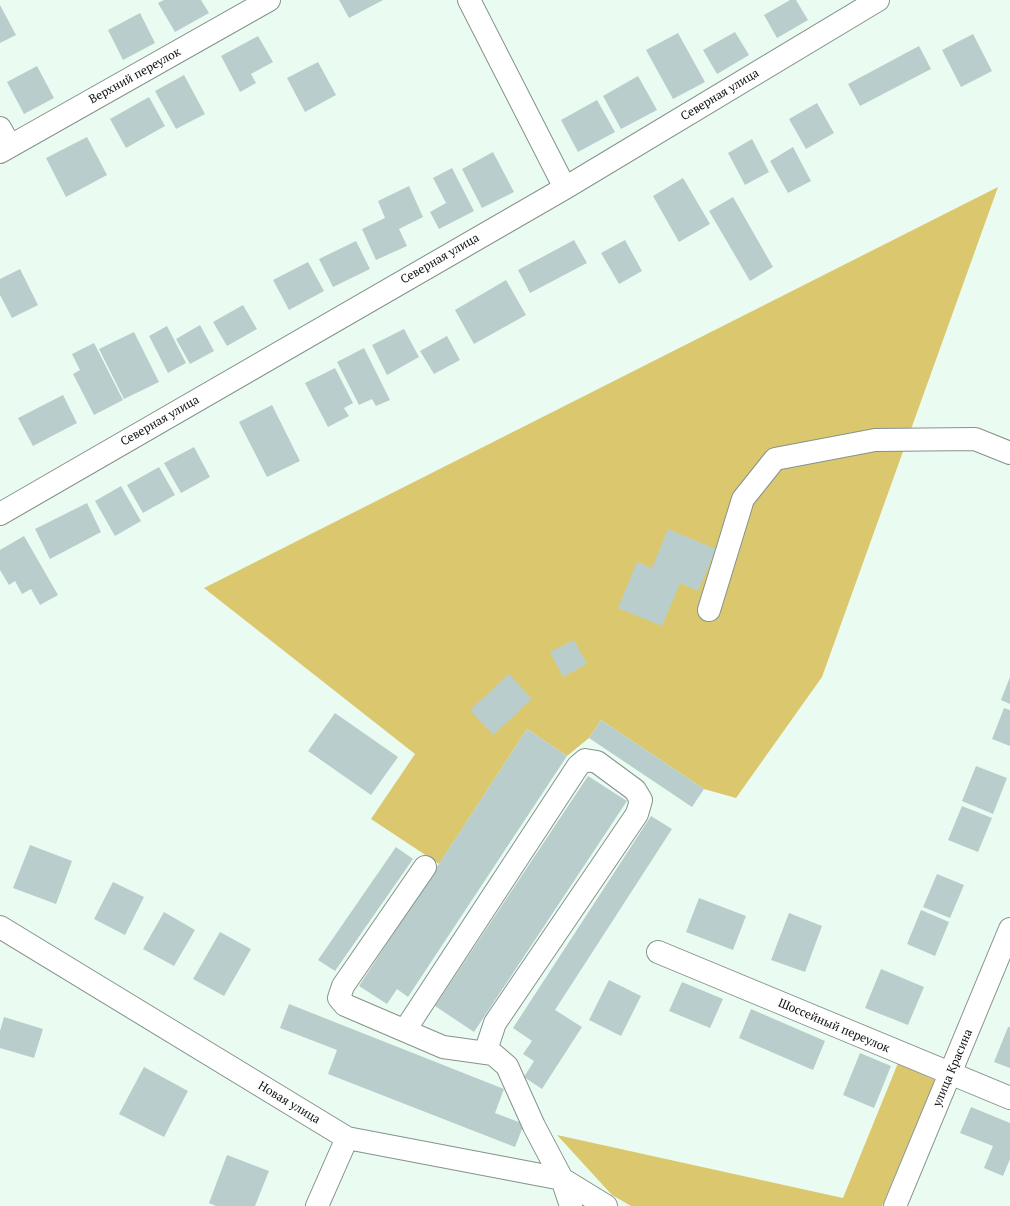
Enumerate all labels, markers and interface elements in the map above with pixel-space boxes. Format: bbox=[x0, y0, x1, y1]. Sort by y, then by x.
street label: Верхний переулок bbox=[87, 45, 183, 107]
street label: Северная улица bbox=[678, 66, 762, 124]
street label: Северная улица bbox=[398, 231, 482, 287]
street label: Северная улица bbox=[118, 393, 202, 449]
street label: Шоссейный переулок bbox=[776, 996, 892, 1056]
street label: улица Красина bbox=[930, 1027, 976, 1109]
street label: Новая улица bbox=[255, 1079, 323, 1127]

